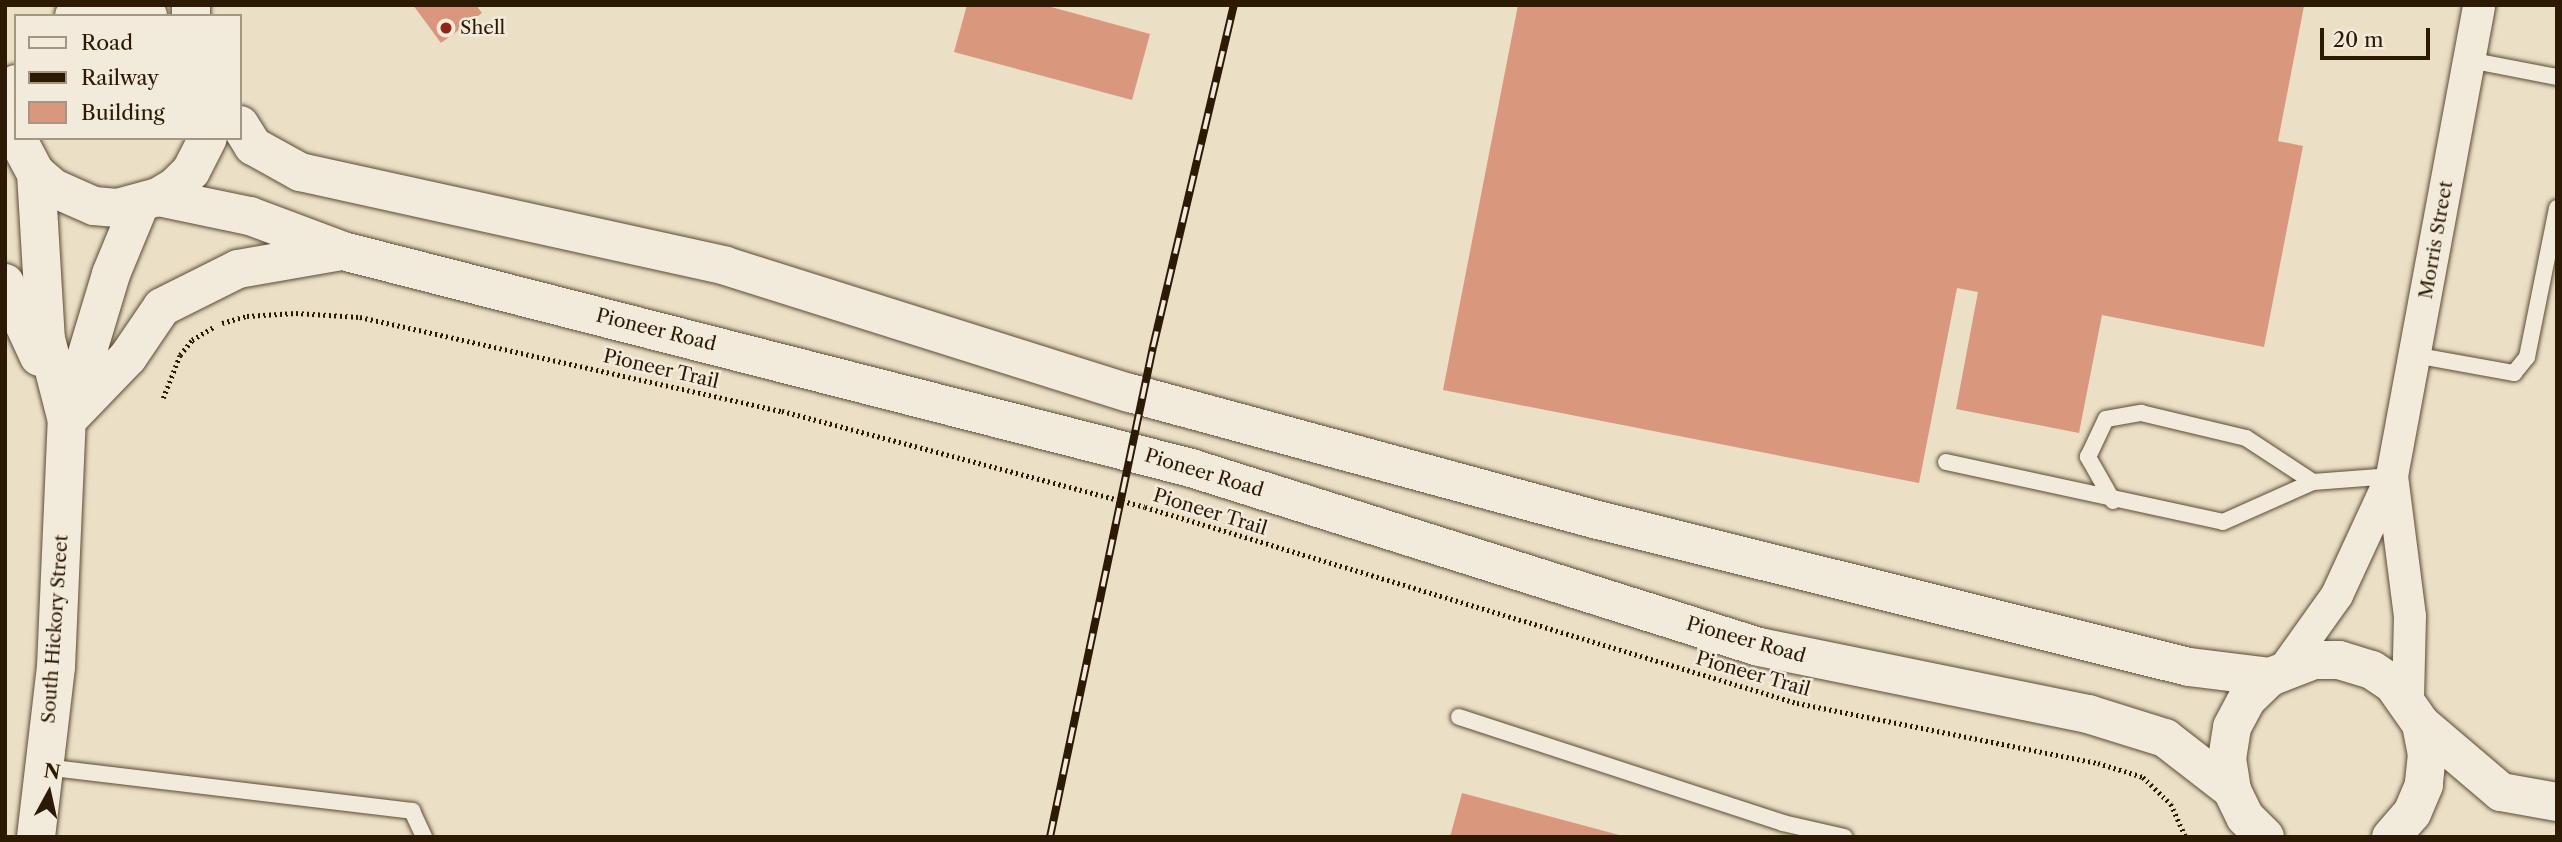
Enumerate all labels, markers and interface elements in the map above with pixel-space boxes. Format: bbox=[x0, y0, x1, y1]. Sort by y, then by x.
legend bbox=[14, 14, 242, 140]
scale bar bbox=[2324, 14, 2434, 58]
place label: Shell bbox=[460, 17, 505, 39]
marker: Shell bbox=[438, 20, 454, 36]
text: 20 m bbox=[2333, 27, 2384, 52]
text: Road bbox=[81, 30, 133, 55]
text: Railway bbox=[81, 65, 159, 90]
text: Building bbox=[81, 100, 165, 125]
street label: Morris Street bbox=[2414, 179, 2458, 301]
street label: Pioneer Road bbox=[593, 304, 719, 356]
street label: Pioneer Trail bbox=[601, 345, 721, 393]
street label: Pioneer Road bbox=[1142, 444, 1266, 502]
street label: Pioneer Trail bbox=[1150, 484, 1270, 540]
street label: South Hickory Street bbox=[37, 534, 73, 724]
street label: Pioneer Road bbox=[1684, 612, 1808, 668]
street label: Pioneer Trail bbox=[1693, 647, 1813, 701]
north arrow bbox=[14, 758, 84, 828]
text: N bbox=[42, 759, 62, 784]

